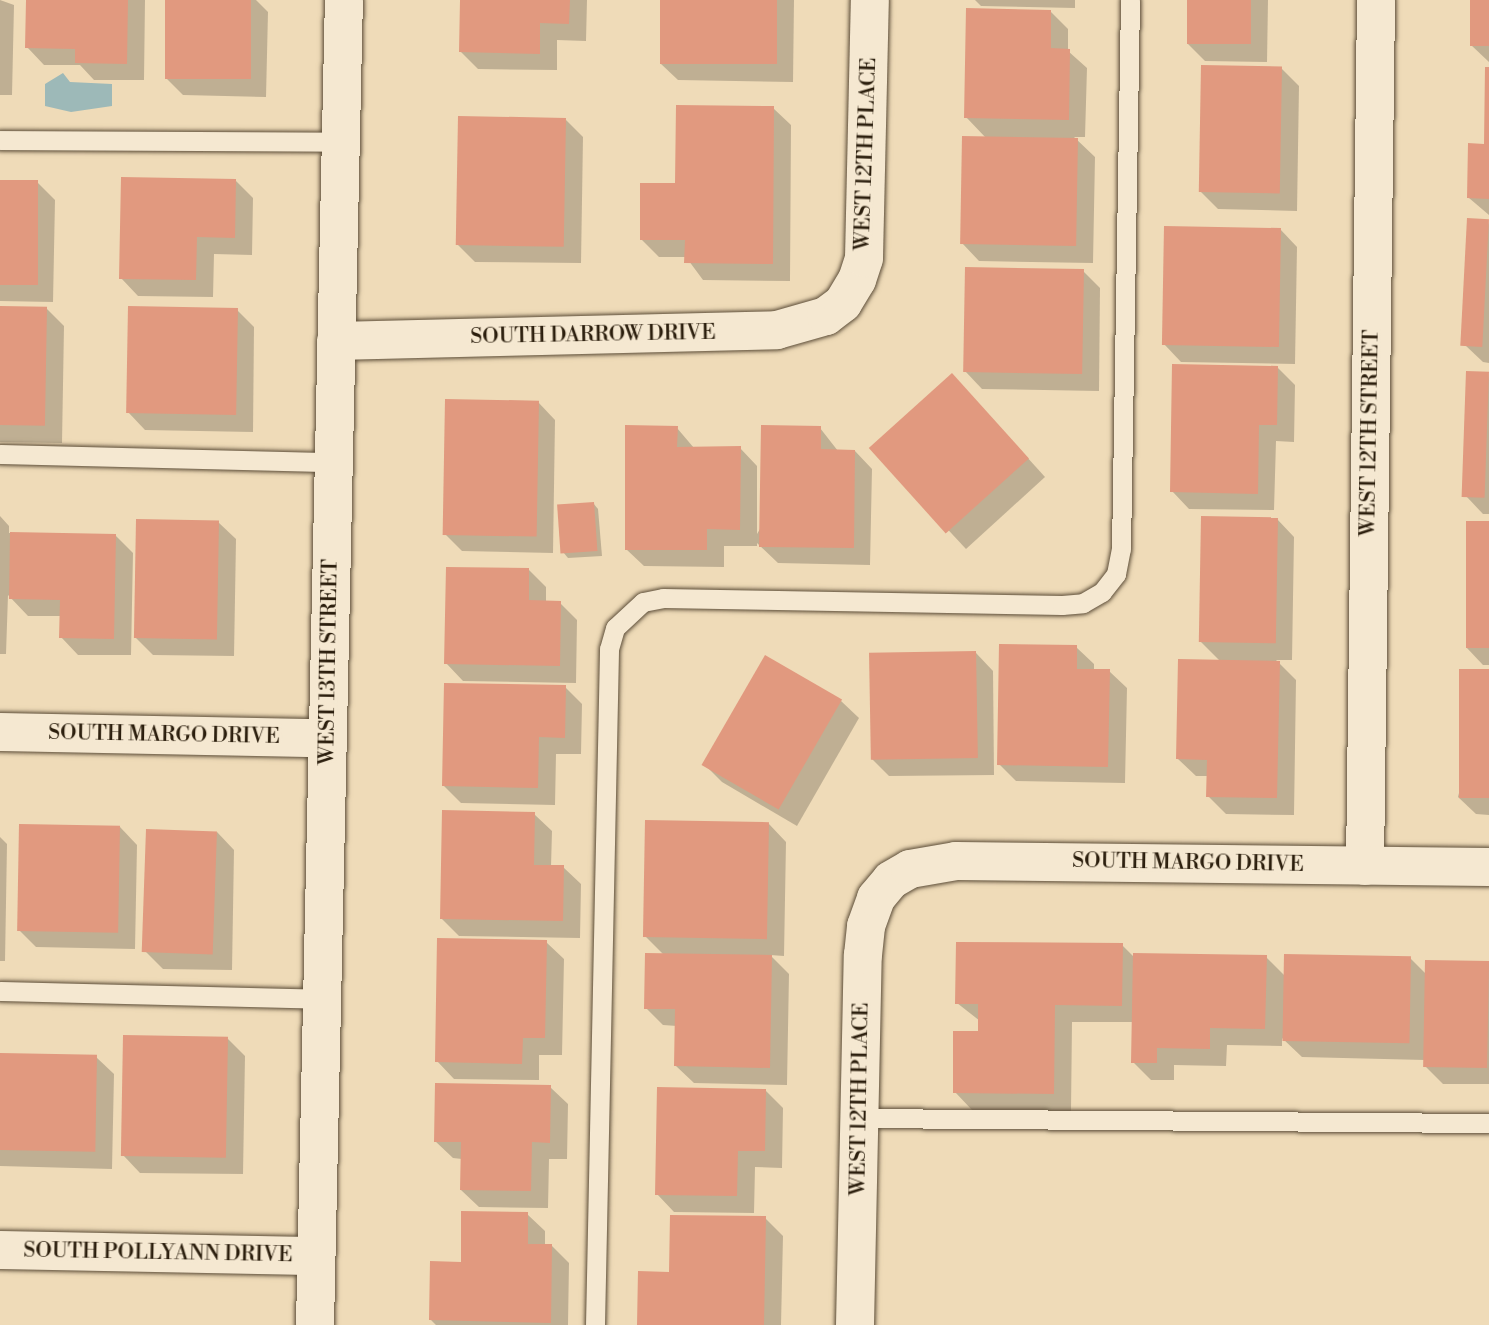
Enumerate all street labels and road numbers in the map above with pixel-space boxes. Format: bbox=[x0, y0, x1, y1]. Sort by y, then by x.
street label: WEST 12TH PLACE bbox=[850, 57, 882, 251]
street label: SOUTH DARROW DRIVE bbox=[470, 320, 716, 350]
street label: WEST 12TH STREET bbox=[1356, 329, 1384, 537]
street label: WEST 13TH STREET bbox=[315, 559, 343, 765]
street label: SOUTH MARGO DRIVE bbox=[48, 720, 280, 750]
street label: SOUTH MARGO DRIVE bbox=[1072, 848, 1304, 878]
street label: WEST 12TH PLACE bbox=[846, 1002, 874, 1196]
street label: SOUTH POLLYANN DRIVE bbox=[23, 1238, 293, 1268]

